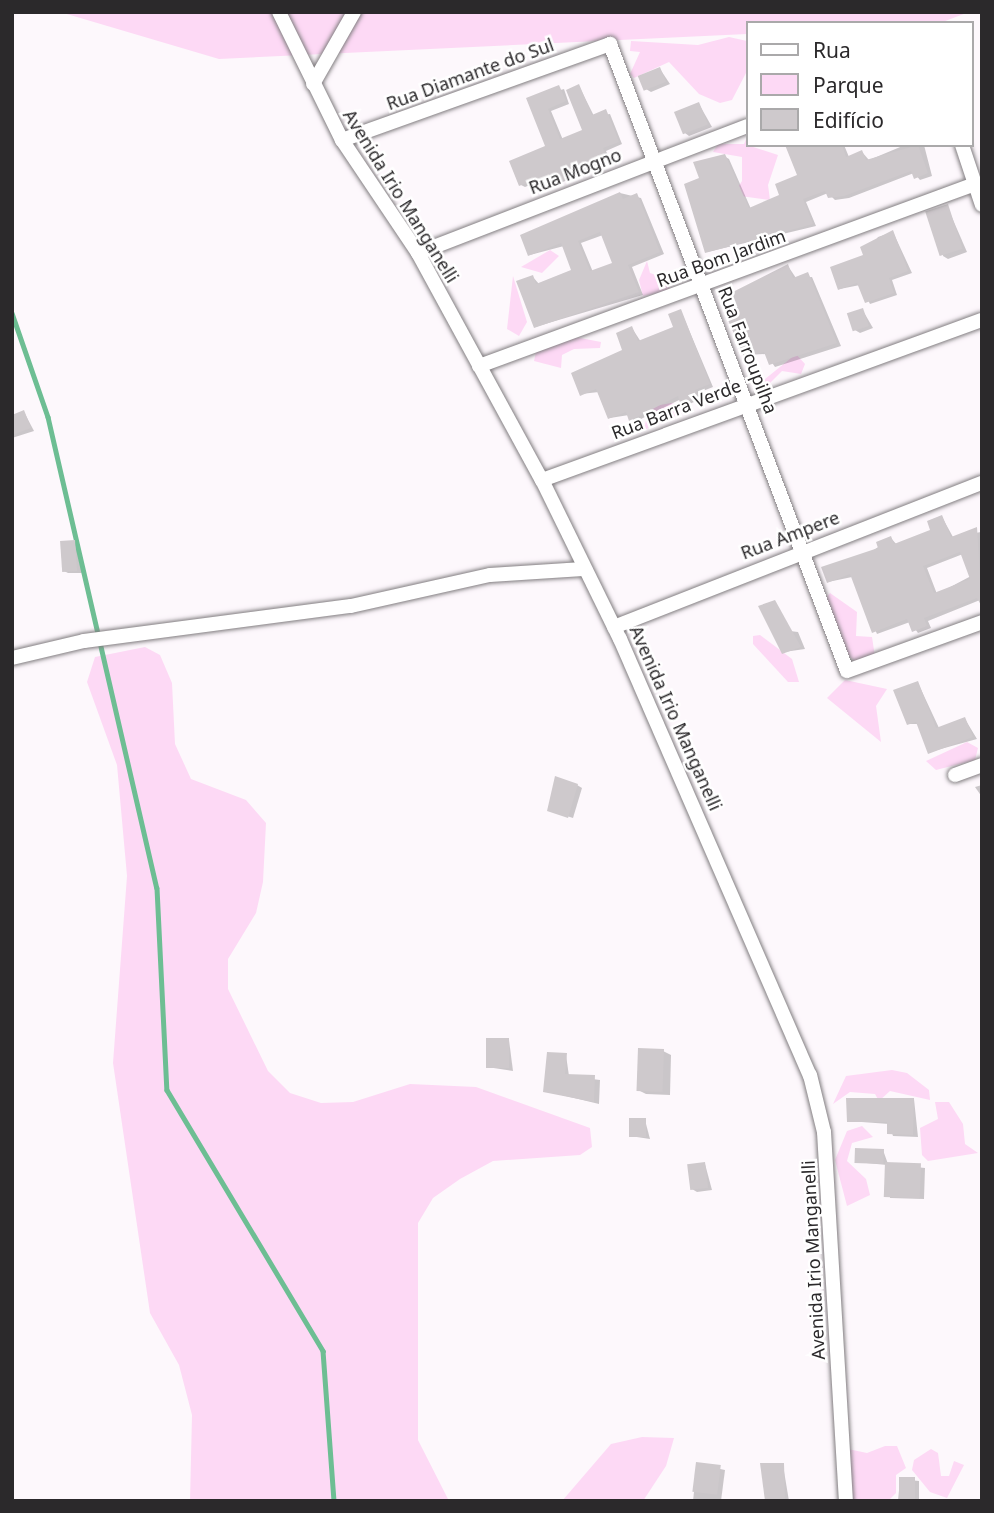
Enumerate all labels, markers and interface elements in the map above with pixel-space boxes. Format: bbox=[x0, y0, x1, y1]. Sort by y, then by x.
legend bbox=[746, 21, 973, 147]
street label: Rua Diamante do Sul bbox=[383, 34, 557, 114]
text: Rua bbox=[813, 36, 851, 64]
text: Parque bbox=[813, 71, 883, 99]
street label: Avenida Irio Manganelli bbox=[339, 105, 463, 287]
text: Edifício bbox=[813, 106, 884, 134]
street label: Rua Mogno bbox=[526, 143, 624, 199]
street label: Rua Bom Jardim bbox=[653, 225, 789, 291]
street label: Rua Farroupilha bbox=[714, 283, 782, 417]
street label: Rua Barra Verde bbox=[608, 374, 744, 444]
street label: Rua Ampere bbox=[738, 506, 842, 564]
street label: Avenida Irio Manganelli bbox=[625, 622, 727, 814]
street label: Avenida Irio Manganelli bbox=[797, 1160, 829, 1360]

